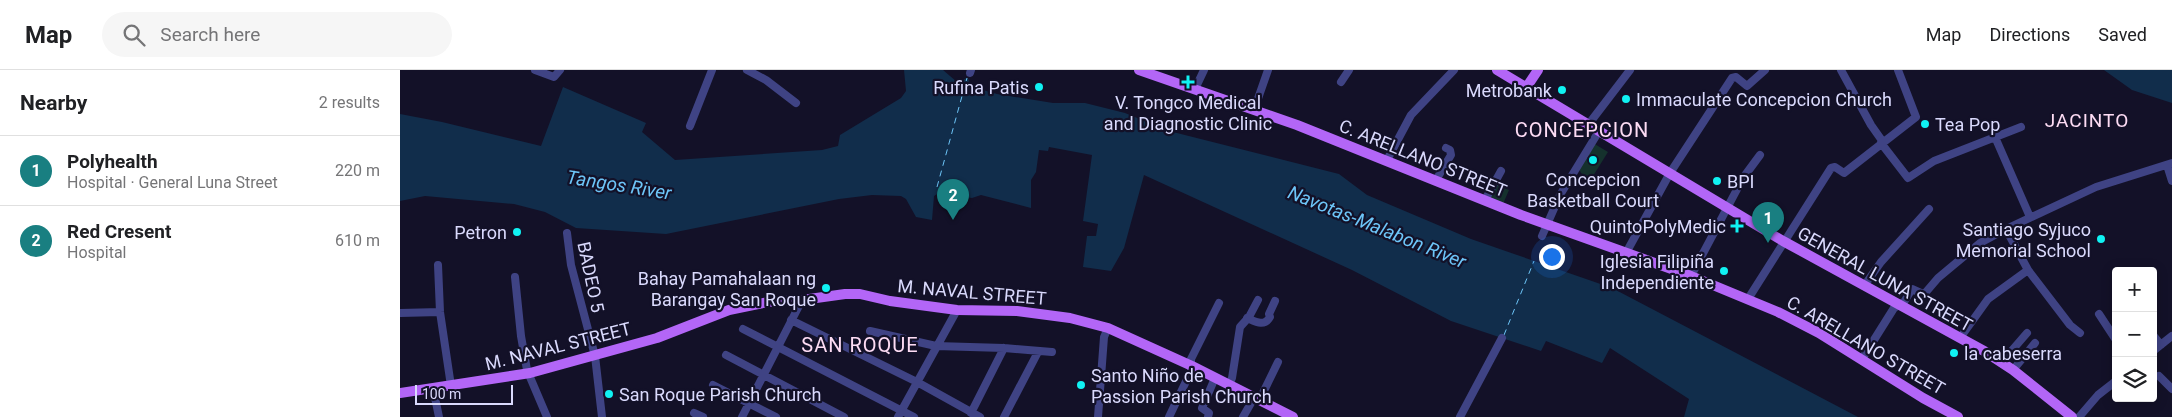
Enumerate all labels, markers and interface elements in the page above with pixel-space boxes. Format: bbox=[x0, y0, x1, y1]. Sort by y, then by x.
search box bbox=[102, 12, 452, 57]
text: Map bbox=[25, 21, 72, 49]
icon: search bbox=[120, 21, 148, 49]
text: Search here bbox=[160, 23, 260, 46]
text: Map bbox=[1926, 24, 1961, 45]
text: Directions bbox=[1989, 24, 2070, 45]
text: Saved bbox=[2098, 24, 2147, 45]
marker: V. Tongco Medical and Diagnostic Clinic bbox=[1181, 75, 1195, 89]
place label: Rufina Patis bbox=[933, 77, 1029, 98]
place label: Metrobank bbox=[1466, 80, 1553, 101]
marker: Rufina Patis bbox=[1033, 81, 1045, 93]
marker: Metrobank bbox=[1556, 84, 1568, 96]
place label: Immaculate Concepcion Church bbox=[1636, 89, 1892, 110]
text: Nearby bbox=[20, 91, 87, 115]
place label: V. Tongco Medical and Diagnostic Clinic bbox=[1104, 92, 1272, 134]
text: 2 results bbox=[319, 93, 380, 112]
marker: Immaculate Concepcion Church bbox=[1620, 93, 1632, 105]
district label: JACINTO bbox=[2045, 109, 2129, 132]
place label: Tea Pop bbox=[1935, 114, 2000, 135]
street label: C. ARELLANO STREET bbox=[1336, 115, 1510, 201]
district label: CONCEPCION bbox=[1515, 118, 1649, 142]
marker: Tea Pop bbox=[1919, 118, 1931, 130]
text: Polyhealth bbox=[67, 150, 158, 173]
marker: Concepcion Basketball Court bbox=[1587, 154, 1599, 166]
text: 1 bbox=[31, 161, 41, 180]
text: 220 m bbox=[335, 161, 380, 180]
water label: Tangos River bbox=[565, 165, 674, 205]
place label: Concepcion Basketball Court bbox=[1527, 169, 1659, 211]
place label: BPI bbox=[1727, 171, 1754, 192]
text: Hospital · General Luna Street bbox=[67, 173, 278, 192]
marker: BPI bbox=[1711, 175, 1723, 187]
pin: 2 bbox=[937, 179, 969, 220]
water label: Navotas-Malabon River bbox=[1285, 181, 1470, 274]
pin: 1 bbox=[1752, 202, 1784, 243]
place label: QuintoPolyMedic bbox=[1590, 216, 1726, 237]
marker: QuintoPolyMedic bbox=[1730, 219, 1744, 233]
place label: Santiago Syjuco Memorial School bbox=[1956, 219, 2091, 261]
text: Red Cresent bbox=[67, 220, 171, 243]
place label: Petron bbox=[454, 222, 507, 243]
street label: GENERAL LUNA STREET bbox=[1794, 222, 1976, 336]
marker: Petron bbox=[511, 226, 523, 238]
text: 2 bbox=[31, 231, 41, 250]
text: 610 m bbox=[335, 231, 380, 250]
marker: Santiago Syjuco Memorial School bbox=[2095, 233, 2107, 245]
street label: BADEO 5 bbox=[573, 240, 609, 314]
text: Hospital bbox=[67, 243, 127, 262]
your location bbox=[1539, 244, 1565, 270]
place label: Iglesia Filipiña Independiente bbox=[1600, 251, 1714, 293]
marker: Iglesia Filipiña Independiente bbox=[1718, 265, 1730, 277]
map controls bbox=[2112, 267, 2157, 402]
button: + bbox=[2112, 267, 2157, 312]
place label: Bahay Pamahalaan ng Barangay San Roque bbox=[638, 268, 816, 310]
street label: M. NAVAL STREET bbox=[897, 275, 1048, 309]
marker: Bahay Pamahalaan ng Barangay San Roque bbox=[820, 282, 832, 294]
street label: C. ARELLANO STREET bbox=[1783, 291, 1949, 399]
button: − bbox=[2112, 312, 2157, 357]
street label: M. NAVAL STREET bbox=[483, 318, 633, 374]
district label: SAN ROQUE bbox=[801, 333, 919, 357]
place label: la cabeserra bbox=[1964, 343, 2062, 364]
marker: la cabeserra bbox=[1948, 347, 1960, 359]
button: layers bbox=[2112, 357, 2157, 402]
place label: Santo Niño de Passion Parish Church bbox=[1091, 365, 1272, 407]
marker: Santo Niño de Passion Parish Church bbox=[1075, 379, 1087, 391]
scale bar bbox=[415, 382, 512, 405]
place label: San Roque Parish Church bbox=[619, 384, 821, 405]
text: 100 m bbox=[422, 386, 461, 402]
marker: San Roque Parish Church bbox=[603, 388, 615, 400]

